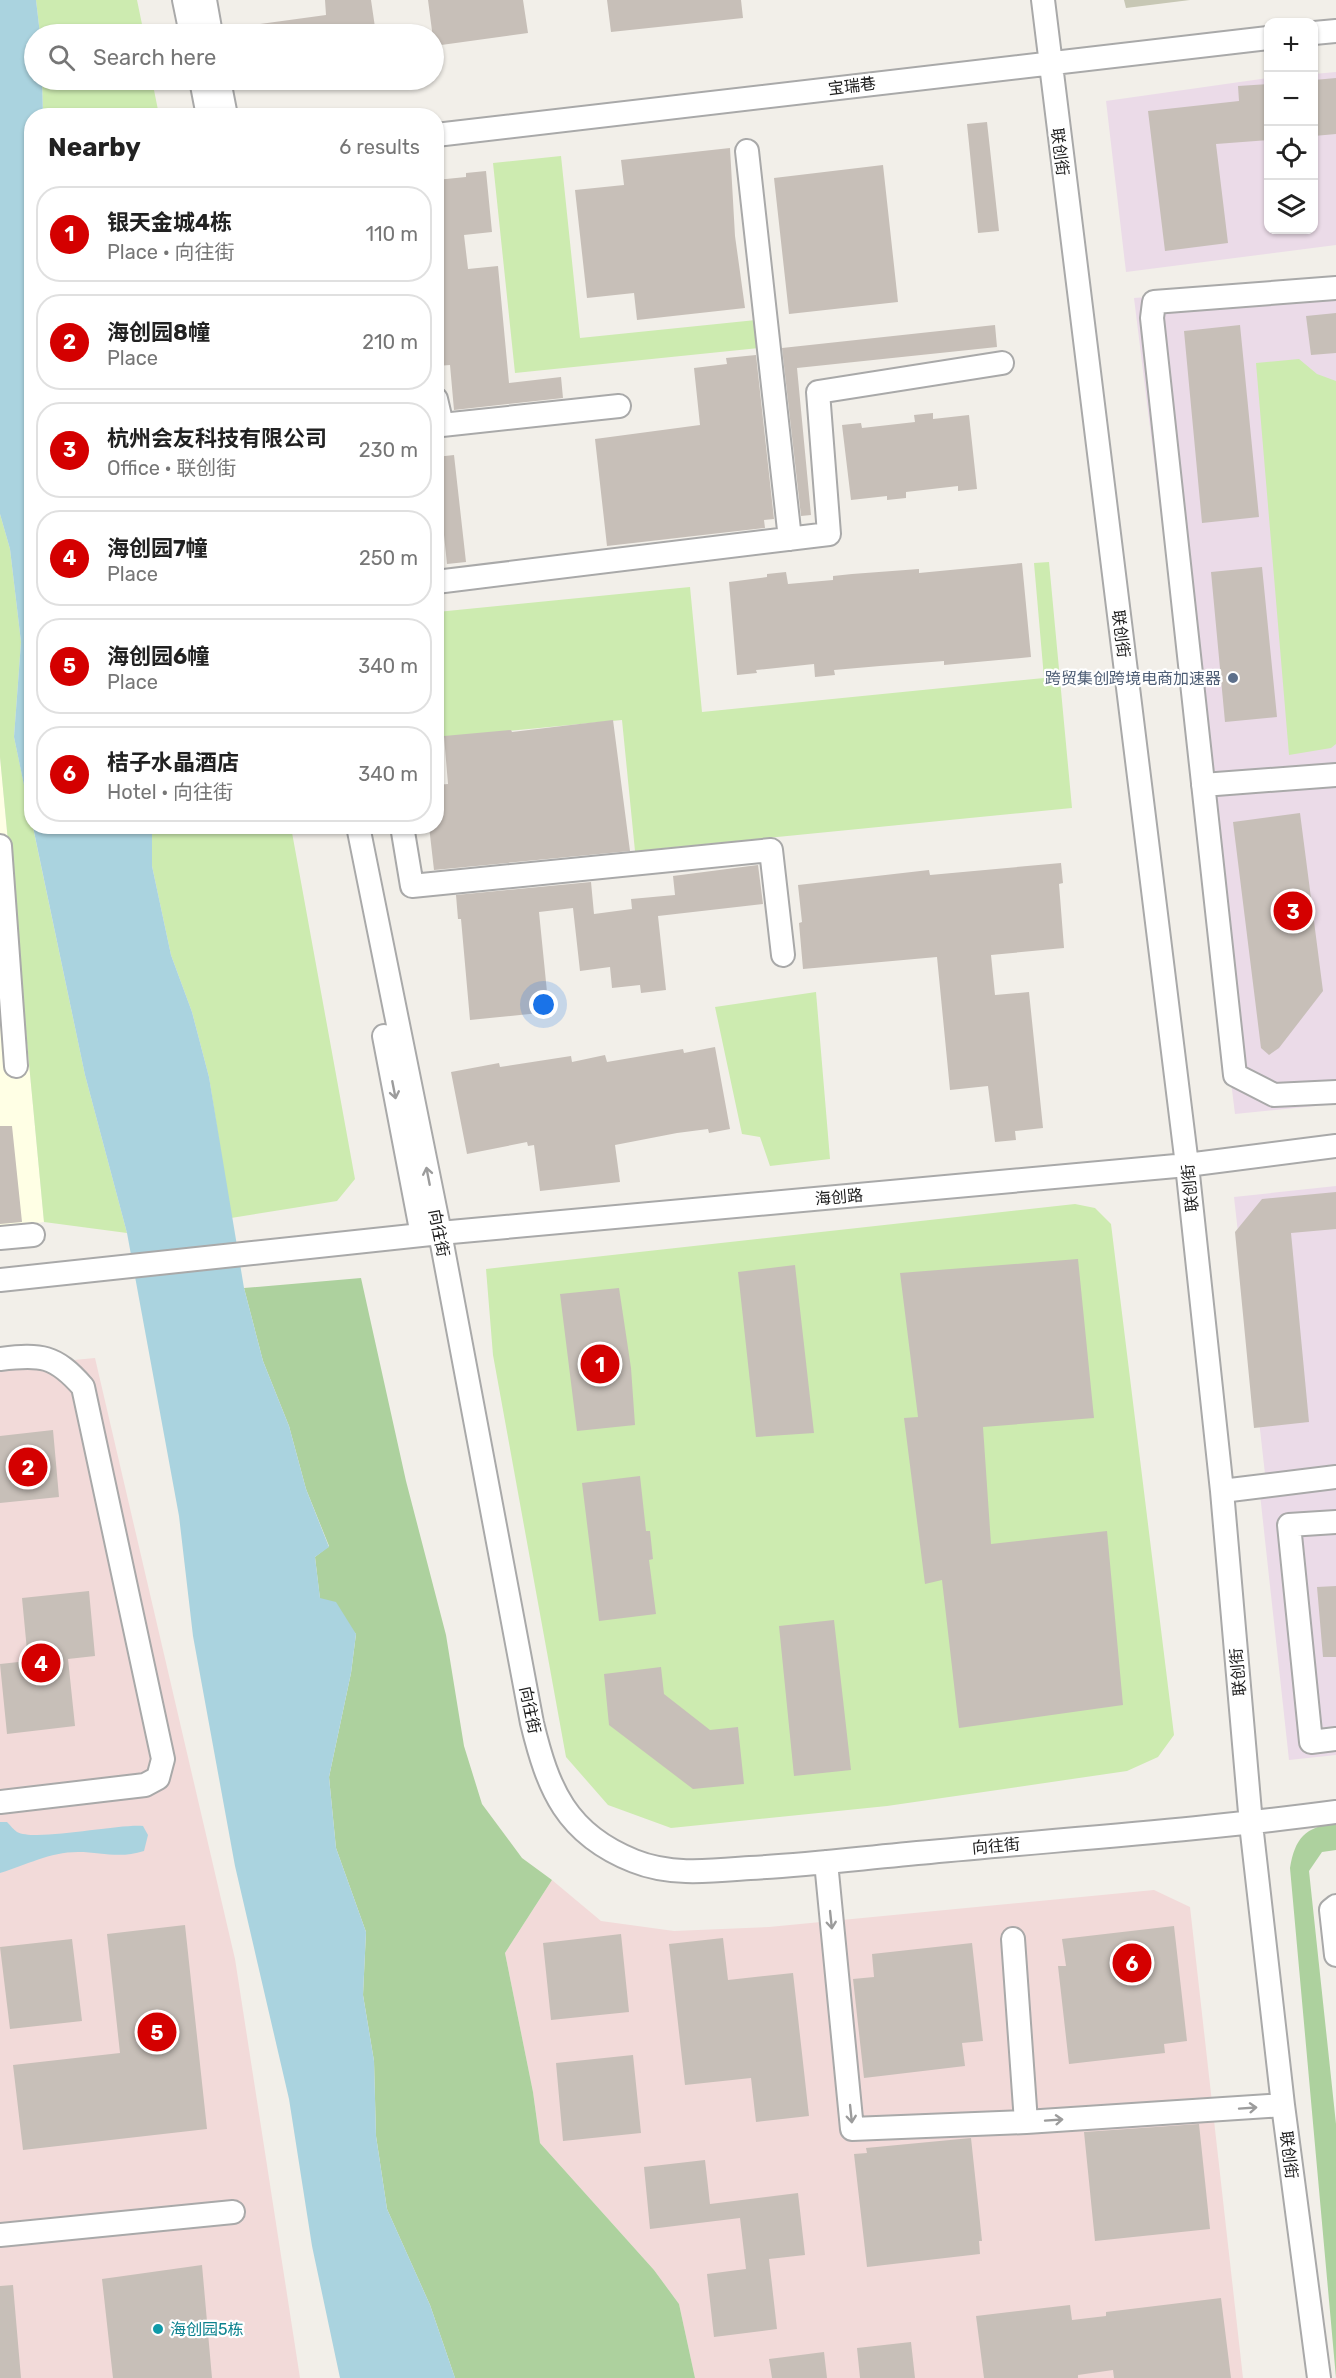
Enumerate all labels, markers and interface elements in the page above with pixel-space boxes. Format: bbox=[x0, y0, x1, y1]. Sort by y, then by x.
map controls bbox=[1264, 18, 1318, 234]
button: + bbox=[1264, 18, 1318, 72]
search box bbox=[24, 24, 444, 90]
icon: search bbox=[45, 41, 78, 74]
text: Search here bbox=[93, 44, 216, 71]
button: − bbox=[1264, 72, 1318, 126]
street label: 宝瑞巷 bbox=[827, 74, 877, 98]
button: locate bbox=[1264, 126, 1318, 180]
street label: 联创街 bbox=[1048, 127, 1072, 177]
text: Nearby bbox=[48, 132, 141, 163]
text: 6 results bbox=[339, 135, 420, 159]
button: layers bbox=[1264, 180, 1318, 234]
text: 银天金城4栋 bbox=[107, 209, 232, 236]
text: 1 bbox=[65, 222, 74, 246]
text: 110 m bbox=[366, 222, 418, 246]
text: Place · 向往街 bbox=[107, 240, 234, 264]
text: 海创园8幢 bbox=[107, 319, 210, 346]
text: 2 bbox=[63, 330, 76, 354]
text: 210 m bbox=[362, 330, 418, 354]
text: Place bbox=[107, 346, 158, 370]
text: 杭州会友科技有限公司 bbox=[107, 425, 327, 452]
text: 3 bbox=[63, 438, 76, 462]
text: 230 m bbox=[359, 438, 418, 462]
text: Office · 联创街 bbox=[107, 456, 236, 480]
text: 海创园7幢 bbox=[107, 535, 208, 562]
text: 4 bbox=[63, 546, 76, 570]
text: 250 m bbox=[359, 546, 418, 570]
text: Place bbox=[107, 562, 158, 586]
street label: 联创街 bbox=[1109, 609, 1133, 659]
text: 海创园6幢 bbox=[107, 643, 209, 670]
text: 5 bbox=[63, 654, 76, 678]
text: 340 m bbox=[358, 654, 418, 678]
place label: 跨贸集创跨境电商加速器 bbox=[1045, 669, 1221, 688]
text: Place bbox=[107, 670, 158, 694]
marker: 跨贸集创跨境电商加速器 bbox=[1226, 671, 1240, 685]
text: 桔子水晶酒店 bbox=[107, 749, 239, 776]
text: 6 bbox=[63, 762, 76, 786]
text: 340 m bbox=[358, 762, 418, 786]
text: Hotel · 向往街 bbox=[107, 780, 233, 804]
pin: 3 bbox=[1274, 888, 1312, 934]
your location bbox=[529, 990, 558, 1019]
one-way arrow bbox=[389, 1080, 400, 1100]
street label: 联创街 bbox=[1178, 1163, 1202, 1213]
one-way arrow bbox=[422, 1166, 433, 1186]
street label: 海创路 bbox=[814, 1185, 864, 1209]
street label: 向往街 bbox=[425, 1208, 453, 1258]
pin: 1 bbox=[580, 1342, 620, 1386]
pin: 2 bbox=[9, 1444, 48, 1490]
pin: 4 bbox=[22, 1640, 60, 1686]
street label: 联创街 bbox=[1226, 1647, 1250, 1697]
street label: 向往街 bbox=[516, 1685, 544, 1735]
street label: 向往街 bbox=[971, 1834, 1021, 1858]
one-way arrow bbox=[826, 1910, 837, 1930]
pin: 6 bbox=[1112, 1940, 1152, 1986]
pin: 5 bbox=[138, 2010, 176, 2054]
one-way arrow bbox=[1238, 2102, 1258, 2113]
one-way arrow bbox=[846, 2104, 857, 2124]
one-way arrow bbox=[1043, 2114, 1063, 2125]
street label: 联创街 bbox=[1277, 2130, 1301, 2180]
place label: 海创园5栋 bbox=[170, 2320, 244, 2339]
marker: 海创园5栋 bbox=[151, 2322, 165, 2336]

